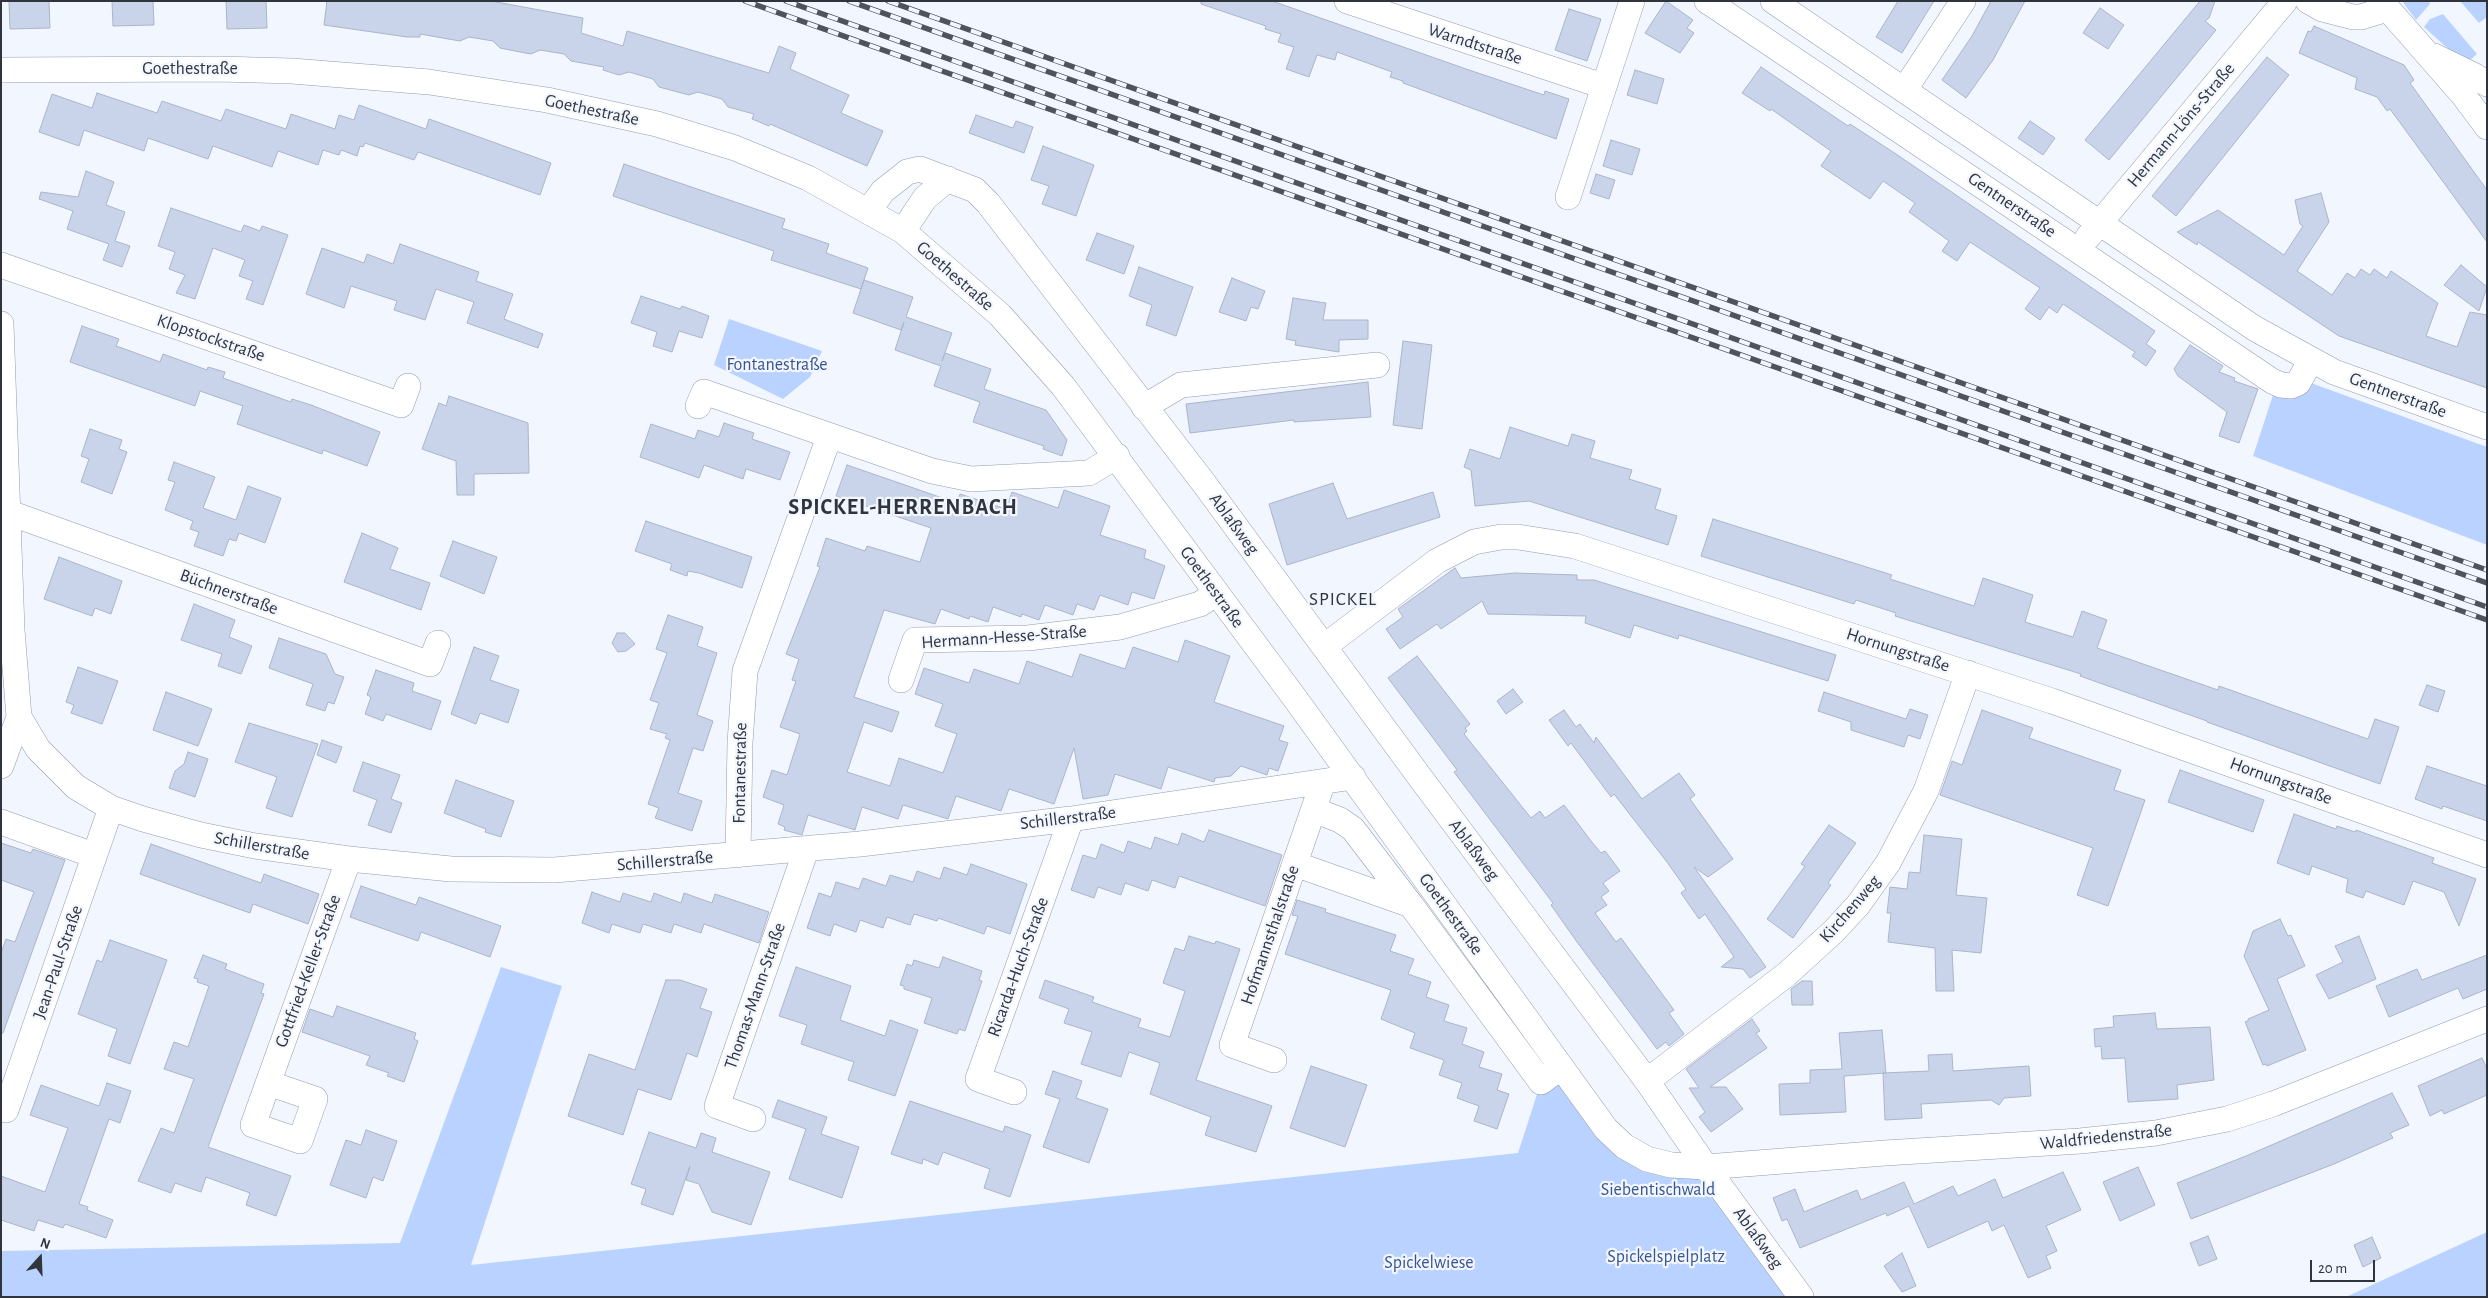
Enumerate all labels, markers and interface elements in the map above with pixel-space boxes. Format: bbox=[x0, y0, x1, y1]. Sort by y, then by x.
street label: Warndtstraße bbox=[1425, 19, 1525, 69]
street label: Goethestraße bbox=[142, 58, 238, 80]
street label: Hermann-Löns-Straße bbox=[2123, 58, 2239, 192]
street label: Goethestraße bbox=[543, 89, 641, 131]
street label: Gentnerstraße bbox=[1964, 168, 2060, 242]
street label: Goethestraße bbox=[912, 236, 998, 316]
street label: Klopstockstraße bbox=[154, 309, 268, 367]
park label: Fontanestraße bbox=[726, 354, 828, 376]
street label: Gentnerstraße bbox=[2346, 367, 2450, 423]
street label: Ablaßweg bbox=[1204, 489, 1264, 559]
district label: SPICKEL-HERRENBACH bbox=[786, 494, 1020, 520]
street label: Goethestraße bbox=[1175, 542, 1249, 632]
street label: Büchnerstraße bbox=[177, 564, 281, 620]
district label: SPICKEL bbox=[1308, 588, 1378, 610]
street label: Hermann-Hesse-Straße bbox=[921, 620, 1087, 654]
street label: Hornungstraße bbox=[1844, 623, 1952, 677]
street label: Fontanestraße bbox=[728, 722, 752, 824]
street label: Hornungstraße bbox=[2227, 752, 2335, 810]
street label: Schillerstraße bbox=[1019, 801, 1117, 835]
street label: Ablaßweg bbox=[1444, 815, 1504, 885]
street label: Schillerstraße bbox=[213, 827, 311, 865]
street label: Schillerstraße bbox=[616, 846, 714, 876]
street label: Hofmannsthalstraße bbox=[1236, 862, 1304, 1008]
street label: Goethestraße bbox=[1414, 869, 1488, 959]
street label: Kirchenweg bbox=[1815, 871, 1885, 947]
street label: Gottfried-Keller-Straße bbox=[270, 892, 346, 1050]
street label: Ricarda-Huch-Straße bbox=[983, 894, 1053, 1040]
street label: Jean-Paul-Straße bbox=[28, 902, 88, 1022]
street label: Thomas-Mann-Straße bbox=[720, 920, 790, 1072]
street label: Waldfriedenstraße bbox=[2039, 1119, 2173, 1155]
park label: Siebentischwald bbox=[1601, 1179, 1715, 1201]
street label: Ablaßweg bbox=[1728, 1203, 1788, 1273]
north arrow bbox=[15, 1233, 65, 1283]
text: N bbox=[38, 1236, 52, 1252]
park label: Spickelspielplatz bbox=[1607, 1246, 1725, 1268]
scale bar bbox=[2313, 1250, 2378, 1282]
park label: Spickelwiese bbox=[1384, 1252, 1474, 1274]
text: 20 m bbox=[2318, 1261, 2347, 1276]

